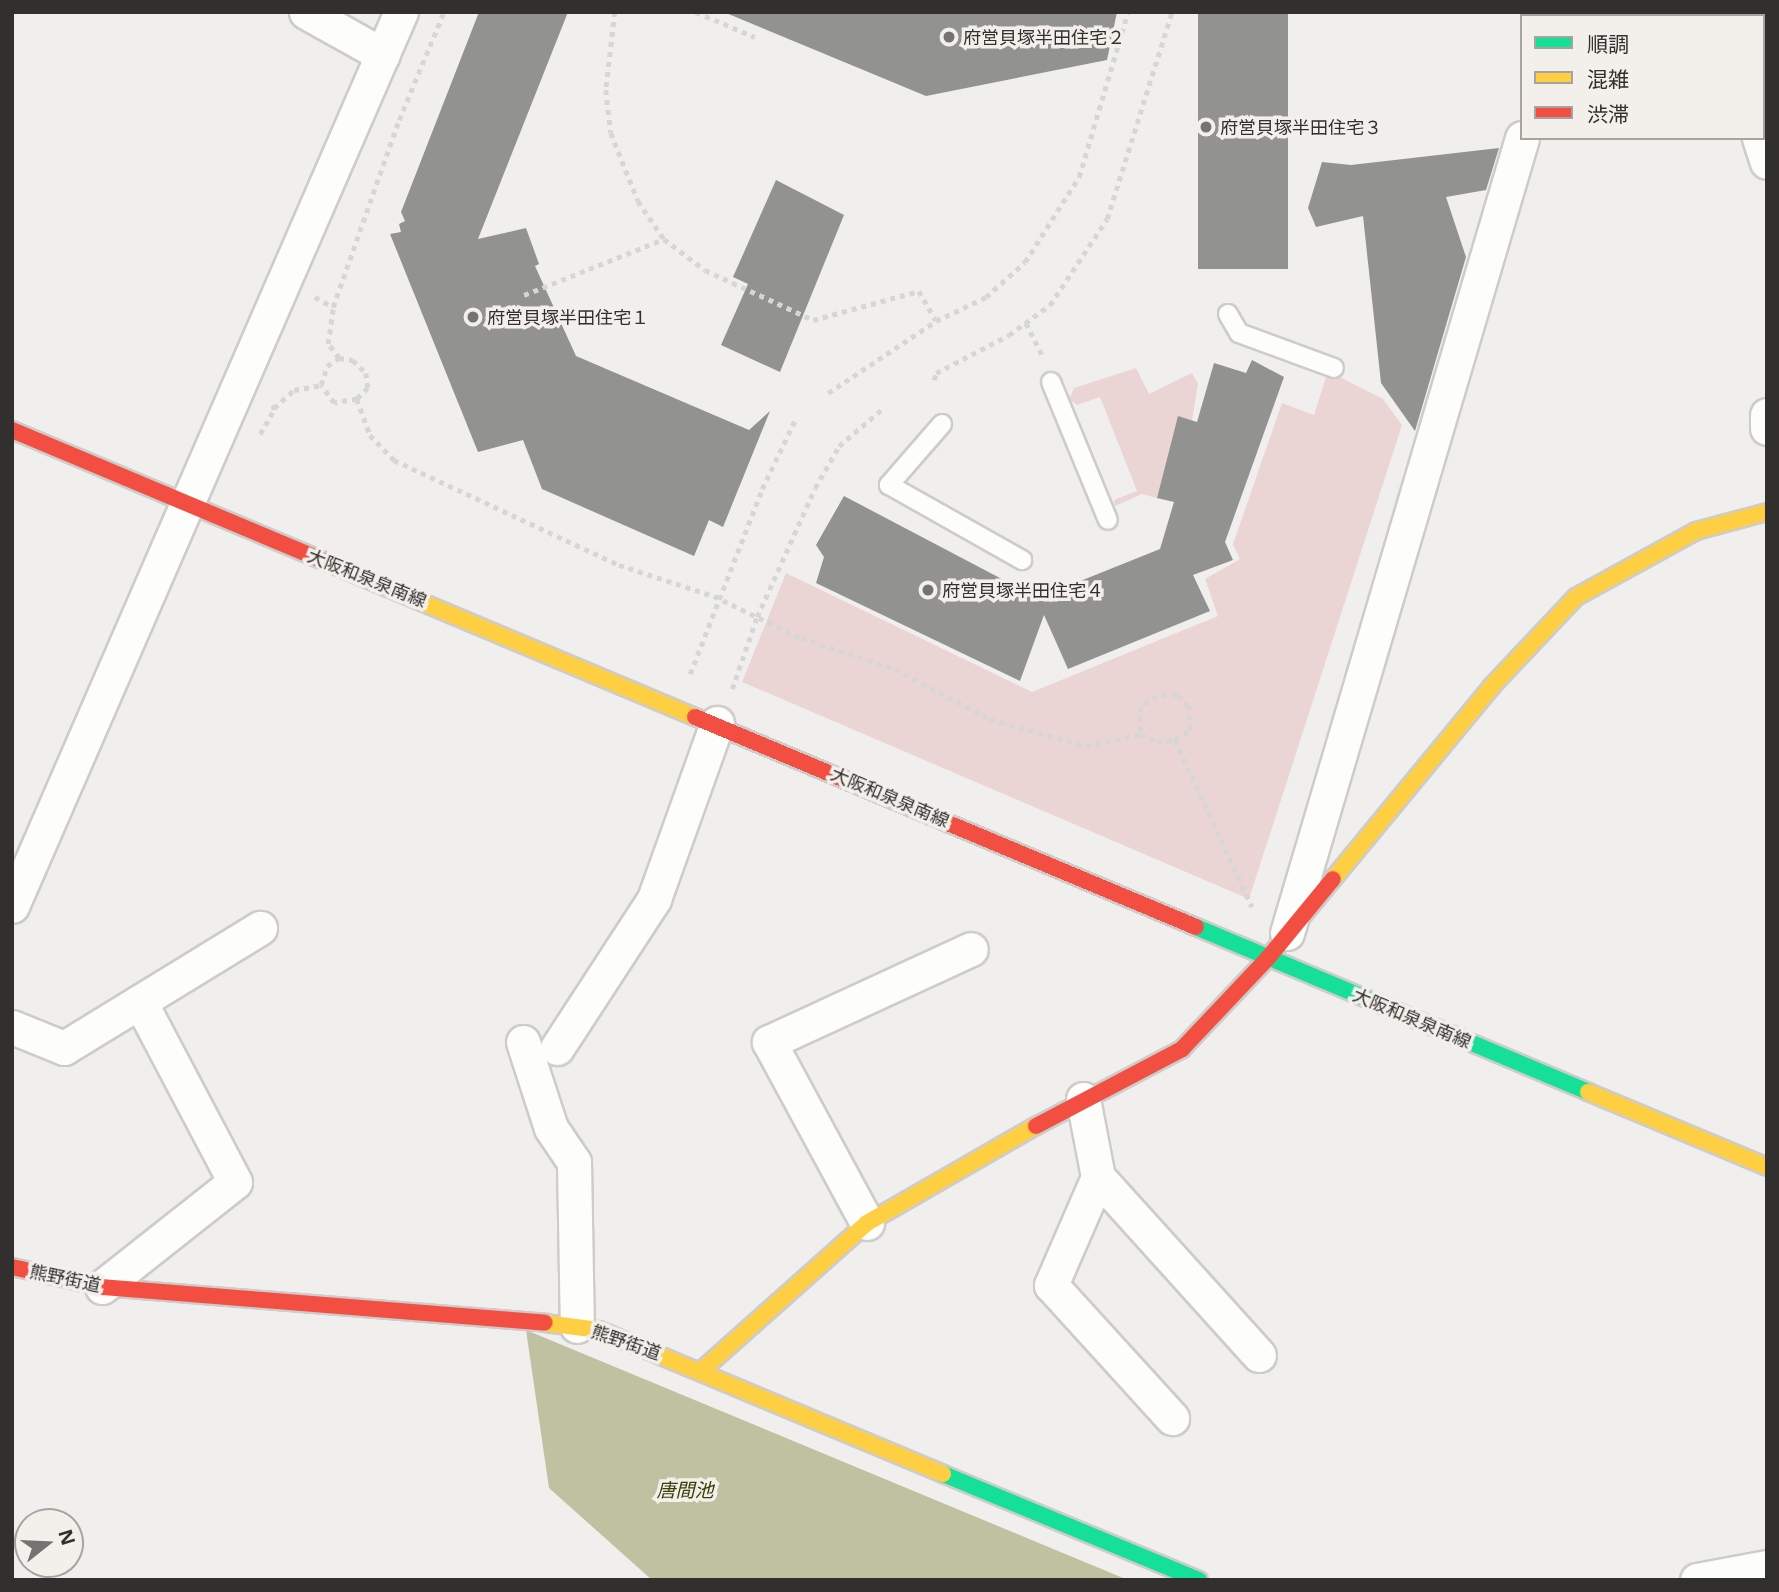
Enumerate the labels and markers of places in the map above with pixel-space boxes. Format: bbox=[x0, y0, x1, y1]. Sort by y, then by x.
place label: 府営貝塚半田住宅２ bbox=[963, 26, 1125, 48]
marker: 府営貝塚半田住宅２ bbox=[941, 29, 957, 45]
place label: 府営貝塚半田住宅３ bbox=[1220, 116, 1382, 138]
marker: 府営貝塚半田住宅３ bbox=[1198, 119, 1214, 135]
place label: 府営貝塚半田住宅１ bbox=[487, 306, 649, 328]
marker: 府営貝塚半田住宅１ bbox=[465, 309, 481, 325]
place label: 府営貝塚半田住宅４ bbox=[942, 579, 1104, 601]
marker: 府営貝塚半田住宅４ bbox=[920, 582, 936, 598]

